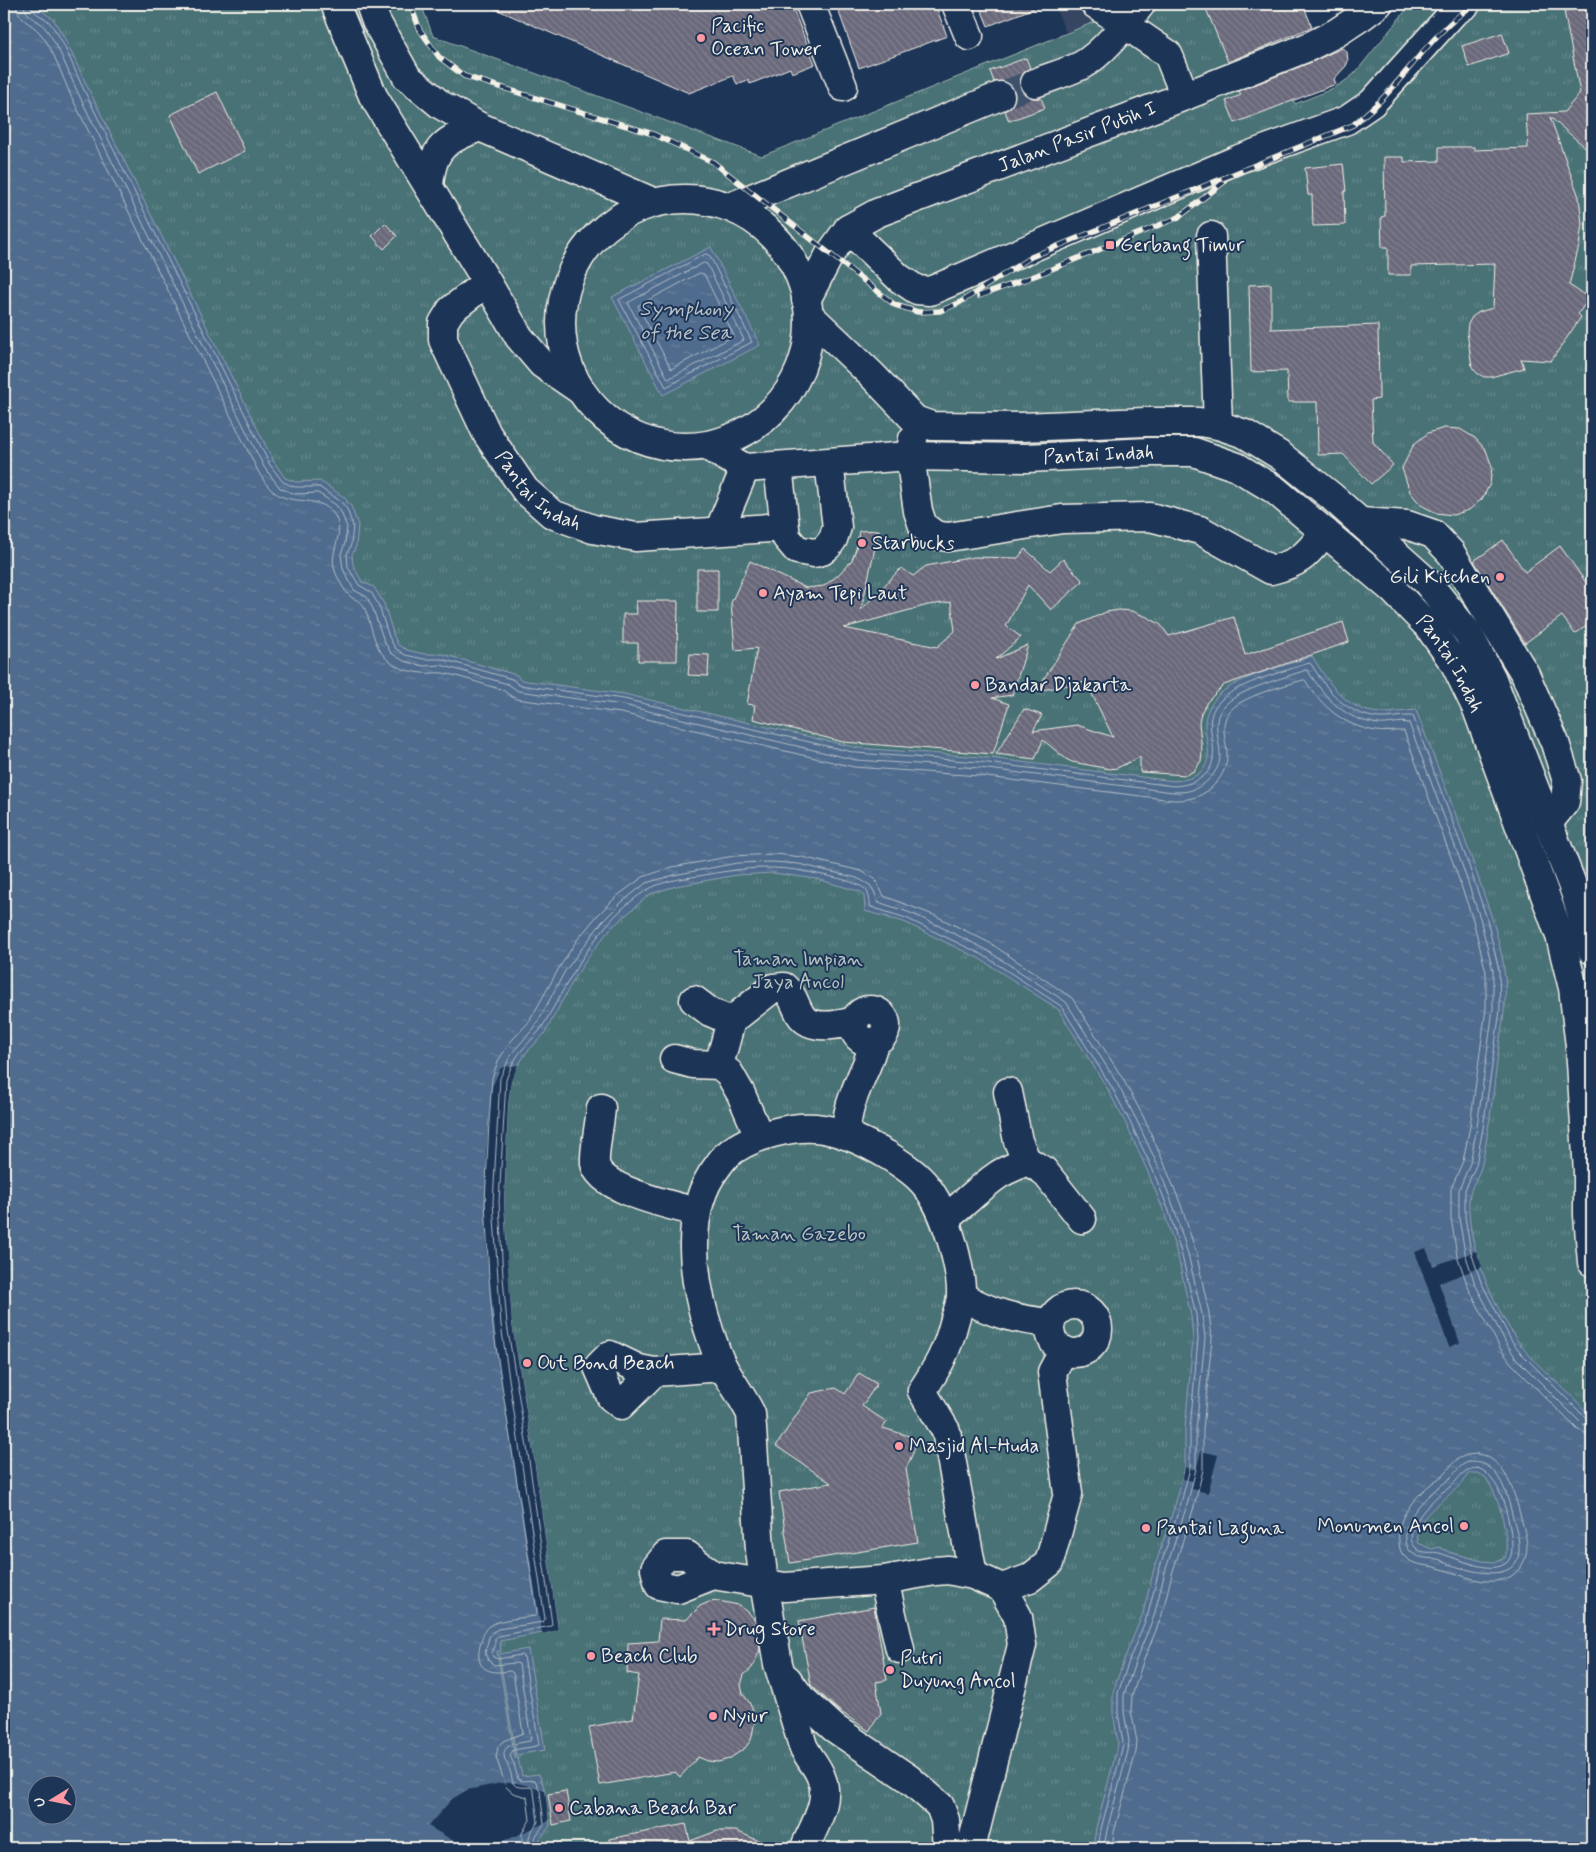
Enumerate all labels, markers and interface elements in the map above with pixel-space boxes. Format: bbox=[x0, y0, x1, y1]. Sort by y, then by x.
place label: Pacific Ocean Tower bbox=[711, 13, 822, 63]
marker: Pacific Ocean Tower bbox=[695, 32, 707, 44]
street label: Jalan Pasir Putih I bbox=[994, 95, 1160, 179]
place label: Gerbang Timur bbox=[1120, 232, 1245, 261]
marker: Gerbang Timur bbox=[1104, 239, 1116, 251]
water label: Symphony of the Sea bbox=[639, 295, 734, 347]
street label: Pantai Indah bbox=[1042, 439, 1154, 471]
street label: Pantai Indah bbox=[489, 445, 585, 537]
place label: Starbucks bbox=[872, 530, 955, 557]
marker: Starbucks bbox=[856, 537, 868, 549]
place label: Gili Kitchen bbox=[1390, 564, 1490, 591]
marker: Gili Kitchen bbox=[1494, 571, 1506, 583]
place label: Ayam Tepi Laut bbox=[773, 580, 907, 607]
marker: Ayam Tepi Laut bbox=[757, 587, 769, 599]
street label: Pantai Indah bbox=[1410, 608, 1490, 717]
place label: Bandar Djakarta bbox=[985, 672, 1132, 699]
marker: Bandar Djakarta bbox=[969, 679, 981, 691]
park label: Taman Impian Jaya Ancol bbox=[733, 946, 863, 996]
park label: Taman Gazebo bbox=[732, 1221, 866, 1248]
place label: Out Bond Beach bbox=[537, 1350, 675, 1377]
marker: Out Bond Beach bbox=[521, 1357, 533, 1369]
place label: Masjid Al-Huda bbox=[909, 1433, 1039, 1460]
marker: Masjid Al-Huda bbox=[893, 1440, 905, 1452]
place label: Monumen Ancol bbox=[1317, 1513, 1454, 1540]
place label: Pantai Laguna bbox=[1156, 1515, 1285, 1544]
marker: Monumen Ancol bbox=[1458, 1520, 1470, 1532]
marker: Pantai Laguna bbox=[1140, 1522, 1152, 1534]
place label: Drug Store bbox=[724, 1616, 816, 1644]
marker: Drug Store bbox=[708, 1623, 720, 1635]
place label: Beach Club bbox=[601, 1643, 698, 1670]
place label: Putri Duyung Ancol bbox=[900, 1645, 1016, 1695]
marker: Beach Club bbox=[585, 1650, 597, 1662]
marker: Putri Duyung Ancol bbox=[884, 1664, 896, 1676]
place label: Nyiur bbox=[723, 1703, 769, 1730]
marker: Nyiur bbox=[707, 1710, 719, 1722]
north arrow bbox=[28, 1774, 78, 1824]
place label: Cabana Beach Bar bbox=[569, 1795, 737, 1822]
text: U bbox=[31, 1796, 50, 1808]
marker: Cabana Beach Bar bbox=[553, 1802, 565, 1814]

